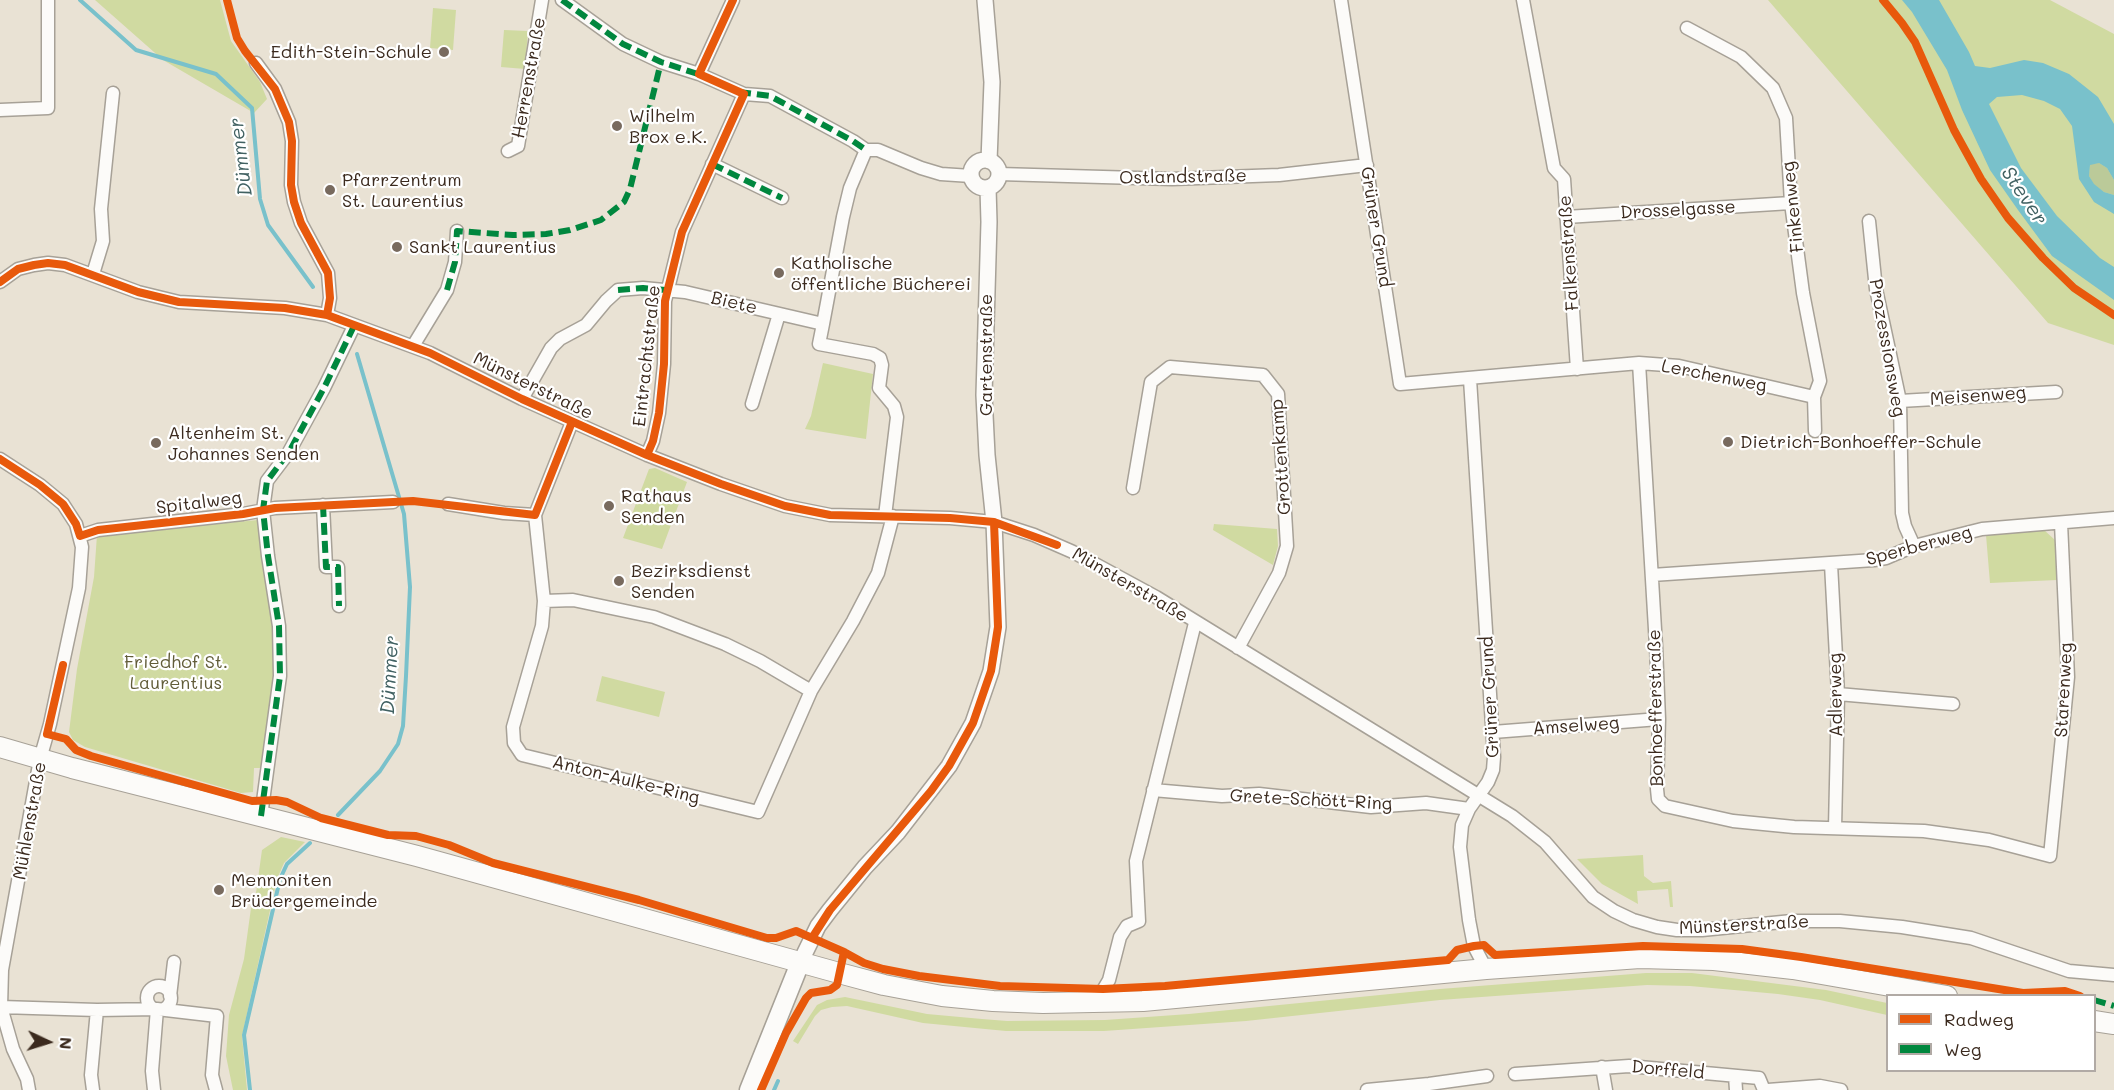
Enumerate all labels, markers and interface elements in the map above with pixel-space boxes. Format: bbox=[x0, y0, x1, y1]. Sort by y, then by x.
street label: Herrenstraße bbox=[508, 16, 550, 140]
place label: Edith-Stein-Schule bbox=[270, 41, 432, 63]
marker: Edith-Stein-Schule bbox=[437, 45, 451, 59]
place label: Wilhelm Brox e.K. bbox=[629, 105, 708, 148]
water label: Dümmer bbox=[224, 116, 258, 198]
marker: Wilhelm Brox e.K. bbox=[610, 119, 624, 133]
street label: Finkenweg bbox=[1777, 160, 1809, 254]
water label: Stever bbox=[1996, 162, 2052, 230]
street label: Ostlandstraße bbox=[1119, 165, 1247, 189]
street label: Grüner Grund bbox=[1356, 165, 1396, 289]
place label: Pfarrzentrum St. Laurentius bbox=[342, 169, 464, 212]
marker: Pfarrzentrum St. Laurentius bbox=[323, 183, 337, 197]
street label: Falkenstraße bbox=[1554, 194, 1584, 312]
street label: Drosselgasse bbox=[1620, 196, 1736, 224]
place label: Sankt Laurentius bbox=[409, 236, 556, 258]
marker: Sankt Laurentius bbox=[390, 240, 404, 254]
place label: Katholische öffentliche Bücherei bbox=[791, 252, 971, 294]
marker: Katholische öffentliche Bücherei bbox=[772, 266, 786, 280]
street label: Prozessionsweg bbox=[1864, 277, 1910, 419]
street label: Eintrachtstraße bbox=[629, 284, 665, 428]
street label: Biete bbox=[709, 287, 759, 319]
street label: Gartenstraße bbox=[975, 294, 997, 416]
street label: Münsterstraße bbox=[470, 348, 596, 424]
street label: Lerchenweg bbox=[1659, 355, 1769, 397]
street label: Meisenweg bbox=[1929, 382, 2027, 410]
street label: Grottenkamp bbox=[1266, 398, 1296, 516]
place label: Altenheim St. Johannes Senden bbox=[168, 422, 319, 464]
place label: Dietrich-Bonhoeffer-Schule bbox=[1740, 431, 1982, 453]
marker: Dietrich-Bonhoeffer-Schule bbox=[1721, 435, 1735, 449]
marker: Altenheim St. Johannes Senden bbox=[149, 436, 163, 450]
place label: Rathaus Senden bbox=[621, 485, 692, 528]
street label: Spitalweg bbox=[155, 487, 243, 519]
marker: Rathaus Senden bbox=[602, 499, 616, 513]
street label: Sperberweg bbox=[1864, 522, 1974, 570]
street label: Münsterstraße bbox=[1068, 543, 1192, 627]
place label: Bezirksdienst Senden bbox=[631, 560, 751, 602]
marker: Bezirksdienst Senden bbox=[612, 574, 626, 588]
street label: Bonhoefferstraße bbox=[1644, 629, 1668, 787]
water label: Dümmer bbox=[376, 635, 404, 715]
street label: Grüner Grund bbox=[1476, 636, 1504, 758]
street label: Starenweg bbox=[2051, 642, 2077, 738]
park label: Friedhof St. Laurentius bbox=[124, 651, 228, 694]
street label: Adlerweg bbox=[1824, 653, 1848, 737]
street label: Amselweg bbox=[1532, 712, 1620, 740]
street label: Anton-Aulke-Ring bbox=[550, 751, 702, 809]
street label: Mühlenstraße bbox=[9, 760, 51, 882]
street label: Grete-Schött-Ring bbox=[1229, 785, 1393, 815]
place label: Mennoniten Brüdergemeinde bbox=[231, 869, 378, 912]
marker: Mennoniten Brüdergemeinde bbox=[212, 883, 226, 897]
street label: Münsterstraße bbox=[1678, 911, 1810, 939]
legend bbox=[1886, 994, 2096, 1072]
text: Radweg bbox=[1944, 1007, 2014, 1031]
north arrow bbox=[18, 1012, 78, 1072]
text: N bbox=[56, 1036, 77, 1050]
text: Weg bbox=[1944, 1037, 1981, 1061]
street label: Dorffeld bbox=[1631, 1056, 1705, 1084]

